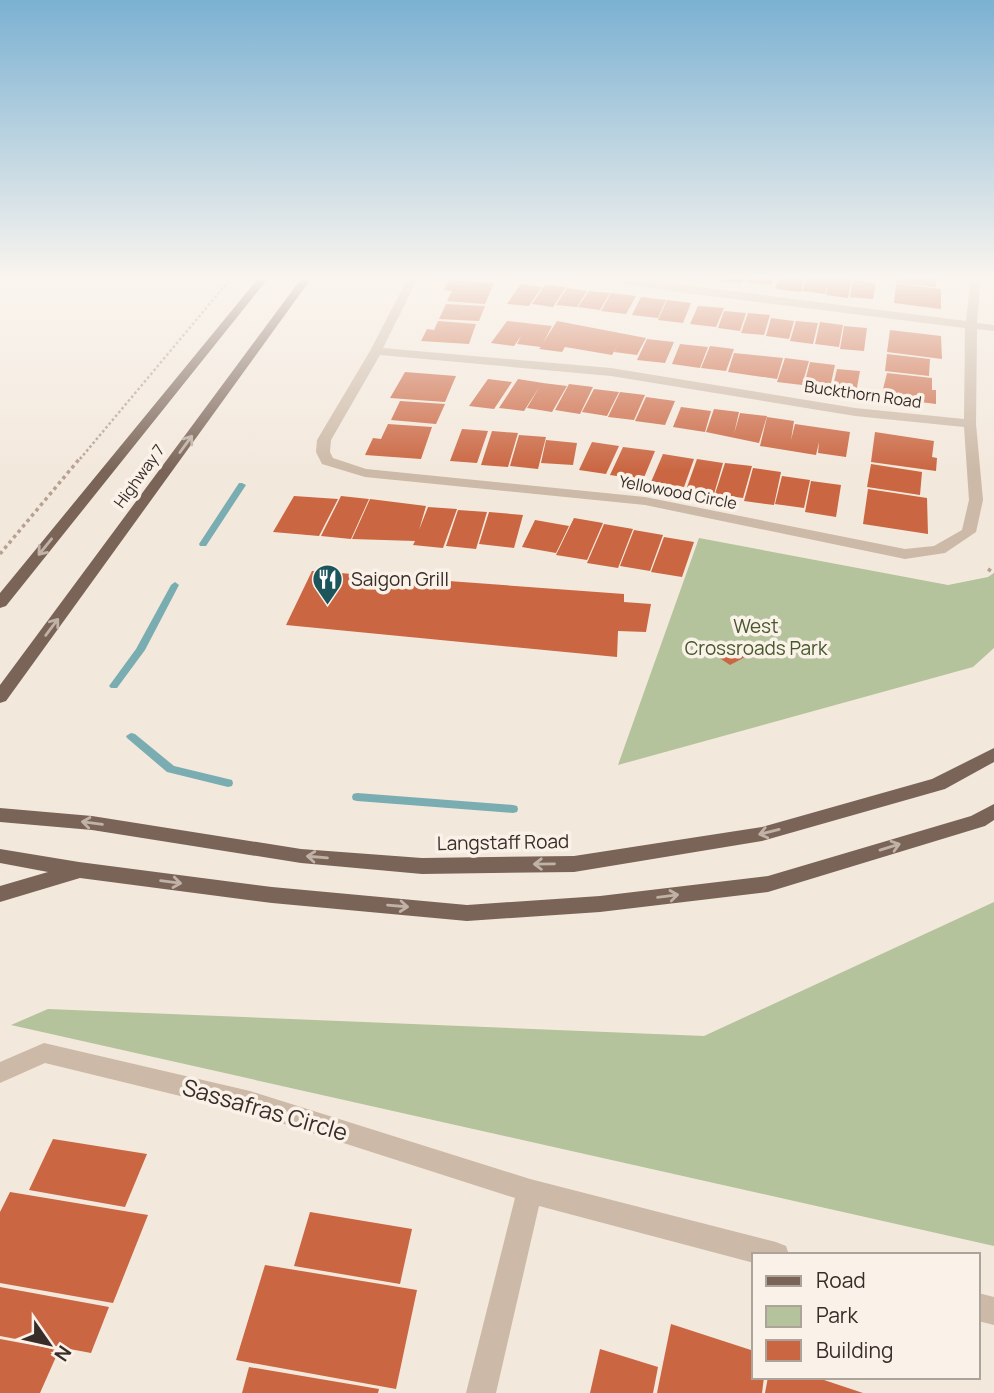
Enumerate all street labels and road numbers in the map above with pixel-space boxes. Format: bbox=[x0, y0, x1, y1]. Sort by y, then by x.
street label: Buckthorn Road bbox=[803, 375, 923, 413]
street label: Highway 7 bbox=[108, 440, 170, 512]
street label: Yellowood Circle bbox=[617, 470, 739, 514]
street label: Langstaff Road bbox=[437, 828, 569, 856]
street label: Sassafras Circle bbox=[179, 1070, 352, 1148]

